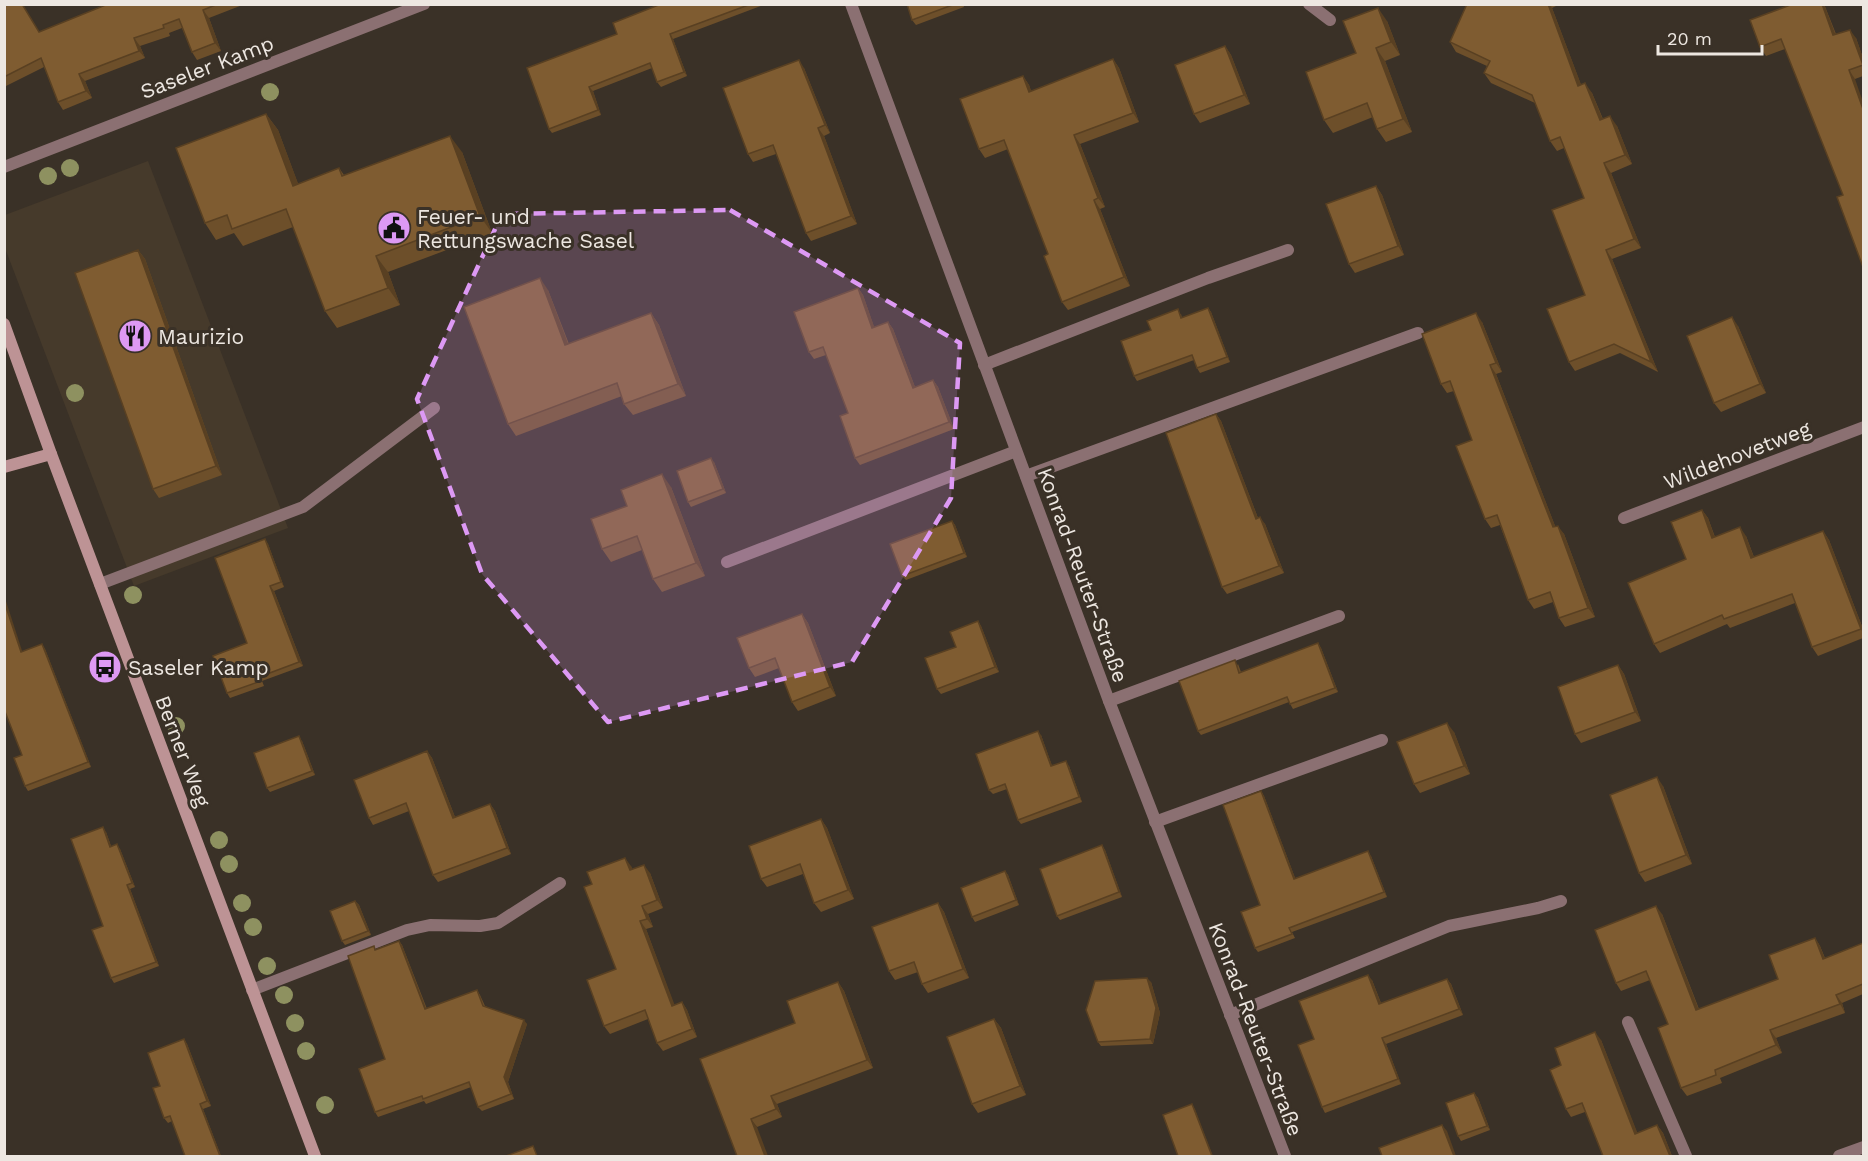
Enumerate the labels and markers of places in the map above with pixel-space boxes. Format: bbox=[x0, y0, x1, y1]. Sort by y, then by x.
place label: Feuer- und Rettungswache Sasel bbox=[417, 204, 635, 253]
public building icon: Feuer- und Rettungswache Sasel bbox=[376, 210, 412, 246]
restaurant icon: Maurizio bbox=[117, 318, 153, 354]
place label: Maurizio bbox=[158, 324, 244, 349]
bus stop icon: Saseler Kamp bbox=[87, 649, 123, 685]
place label: Saseler Kamp bbox=[128, 655, 269, 680]

